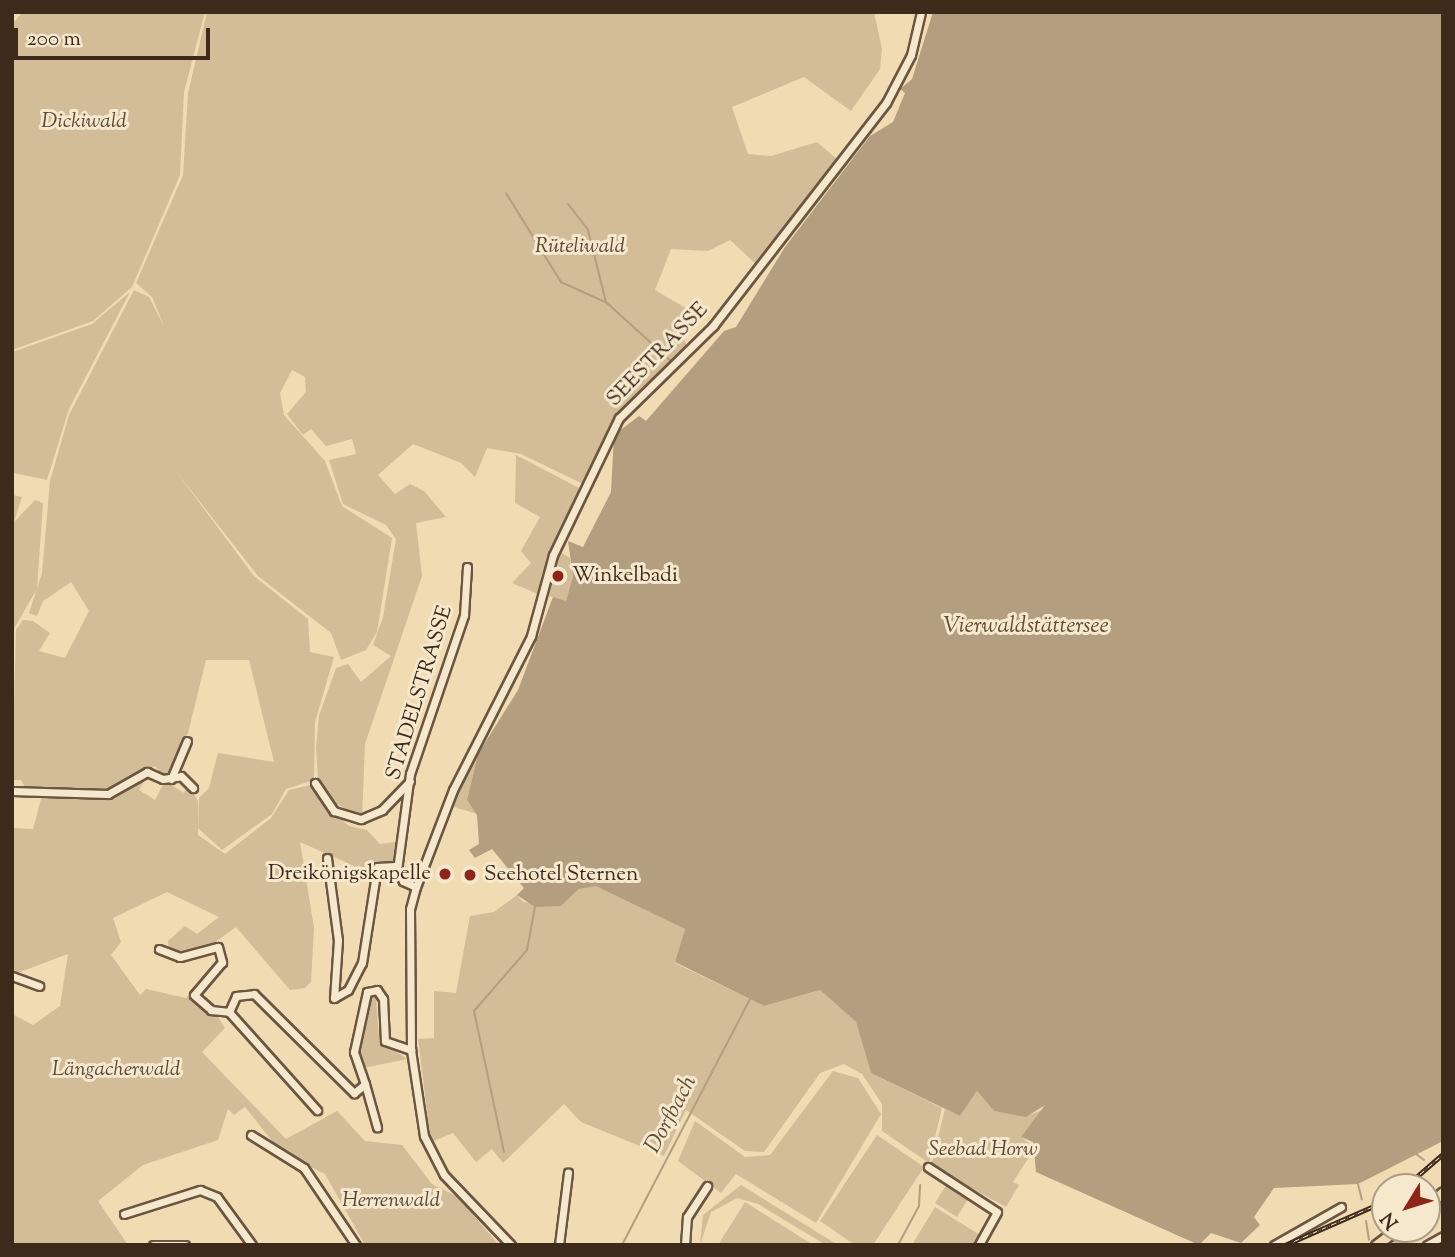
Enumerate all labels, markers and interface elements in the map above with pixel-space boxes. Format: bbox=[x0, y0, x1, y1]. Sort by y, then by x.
scale bar bbox=[18, 14, 214, 58]
text: 200 m bbox=[27, 25, 81, 55]
park label: Dickiwald bbox=[41, 109, 127, 135]
park label: Rüteliwald bbox=[535, 234, 625, 260]
street label: SEESTRASSE bbox=[602, 298, 714, 412]
place label: Winkelbadi bbox=[572, 563, 678, 589]
marker: Winkelbadi bbox=[550, 568, 566, 584]
street label: STADELSTRASSE bbox=[381, 603, 459, 783]
water label: Vierwaldstättersee bbox=[943, 613, 1109, 641]
place label: Dreikönigskapelle bbox=[268, 861, 431, 887]
place label: Seehotel Sternen bbox=[484, 862, 638, 888]
marker: Dreikönigskapelle bbox=[437, 866, 453, 882]
marker: Seehotel Sternen bbox=[462, 867, 478, 883]
park label: Längacherwald bbox=[52, 1057, 180, 1083]
water label: Dorfbach bbox=[640, 1071, 704, 1159]
park label: Seebad Horw bbox=[929, 1137, 1037, 1163]
north arrow bbox=[1371, 1173, 1441, 1243]
park label: Herrenwald bbox=[342, 1188, 440, 1214]
text: N bbox=[1375, 1206, 1406, 1234]

